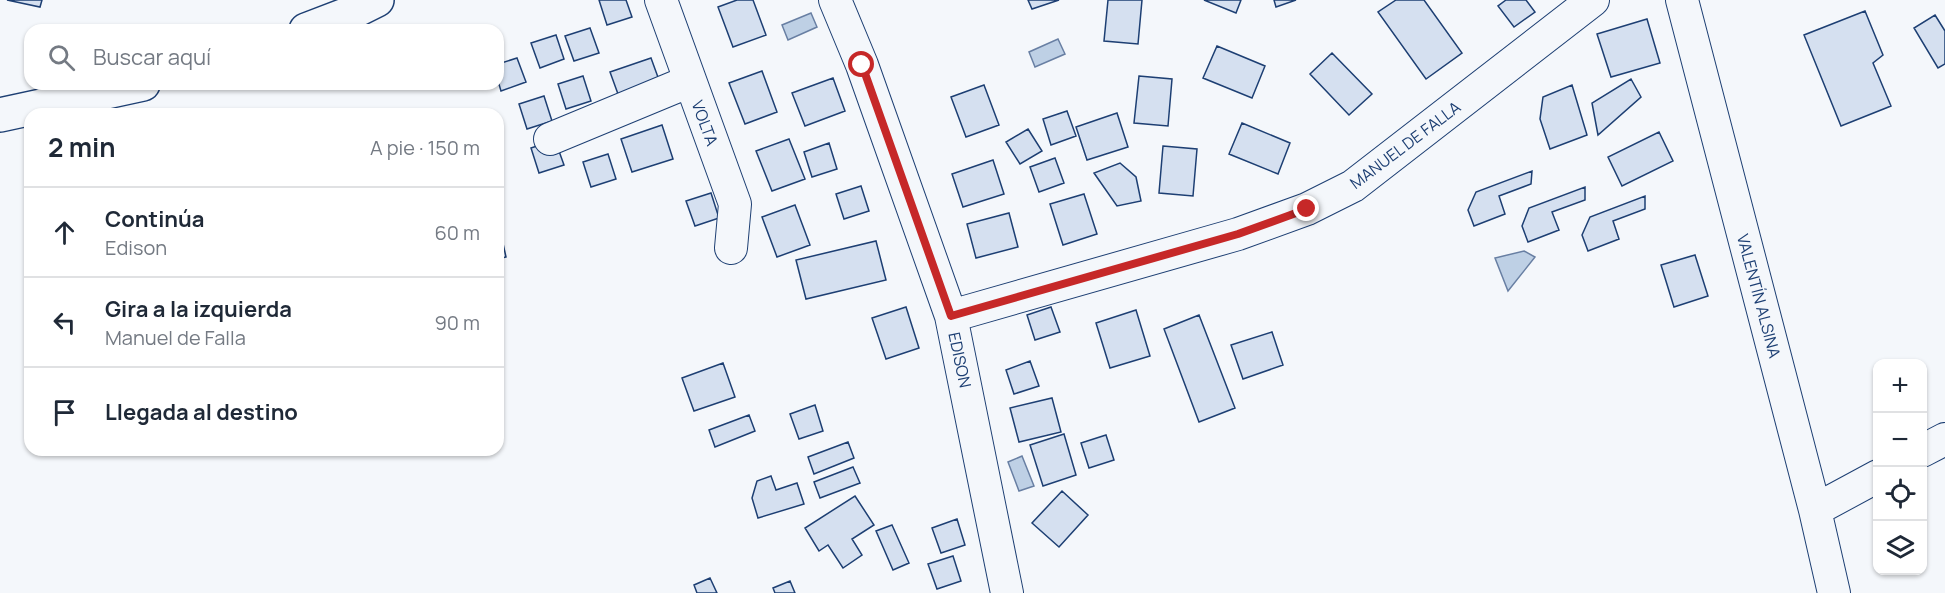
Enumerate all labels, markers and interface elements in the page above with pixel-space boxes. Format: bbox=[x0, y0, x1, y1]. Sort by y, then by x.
search box bbox=[24, 24, 504, 90]
icon: search bbox=[45, 41, 78, 74]
text: Buscar aquí bbox=[93, 42, 211, 72]
route start bbox=[848, 51, 874, 77]
street label: MANUEL DE FALLA bbox=[1345, 96, 1465, 194]
street label: VOLTA bbox=[687, 97, 723, 149]
text: 2 min bbox=[48, 129, 116, 165]
text: A pie · 150 m bbox=[370, 134, 480, 161]
route end bbox=[1293, 195, 1319, 221]
text: Continúa bbox=[105, 204, 205, 234]
icon: ahead bbox=[48, 216, 81, 249]
text: 60 m bbox=[434, 219, 480, 246]
street label: VALENTÍN ALSINA bbox=[1732, 232, 1786, 360]
text: Edison bbox=[105, 234, 167, 261]
text: Gira a la izquierda bbox=[105, 294, 292, 324]
icon: left bbox=[48, 306, 81, 339]
text: 90 m bbox=[434, 309, 480, 336]
text: Manuel de Falla bbox=[105, 324, 246, 351]
street label: EDISON bbox=[943, 330, 977, 390]
map controls bbox=[1873, 359, 1927, 575]
button: + bbox=[1873, 359, 1927, 413]
icon: arrive bbox=[48, 396, 81, 429]
text: Llegada al destino bbox=[105, 397, 298, 427]
button: − bbox=[1873, 413, 1927, 467]
button: locate bbox=[1873, 467, 1927, 521]
button: layers bbox=[1873, 521, 1927, 575]

